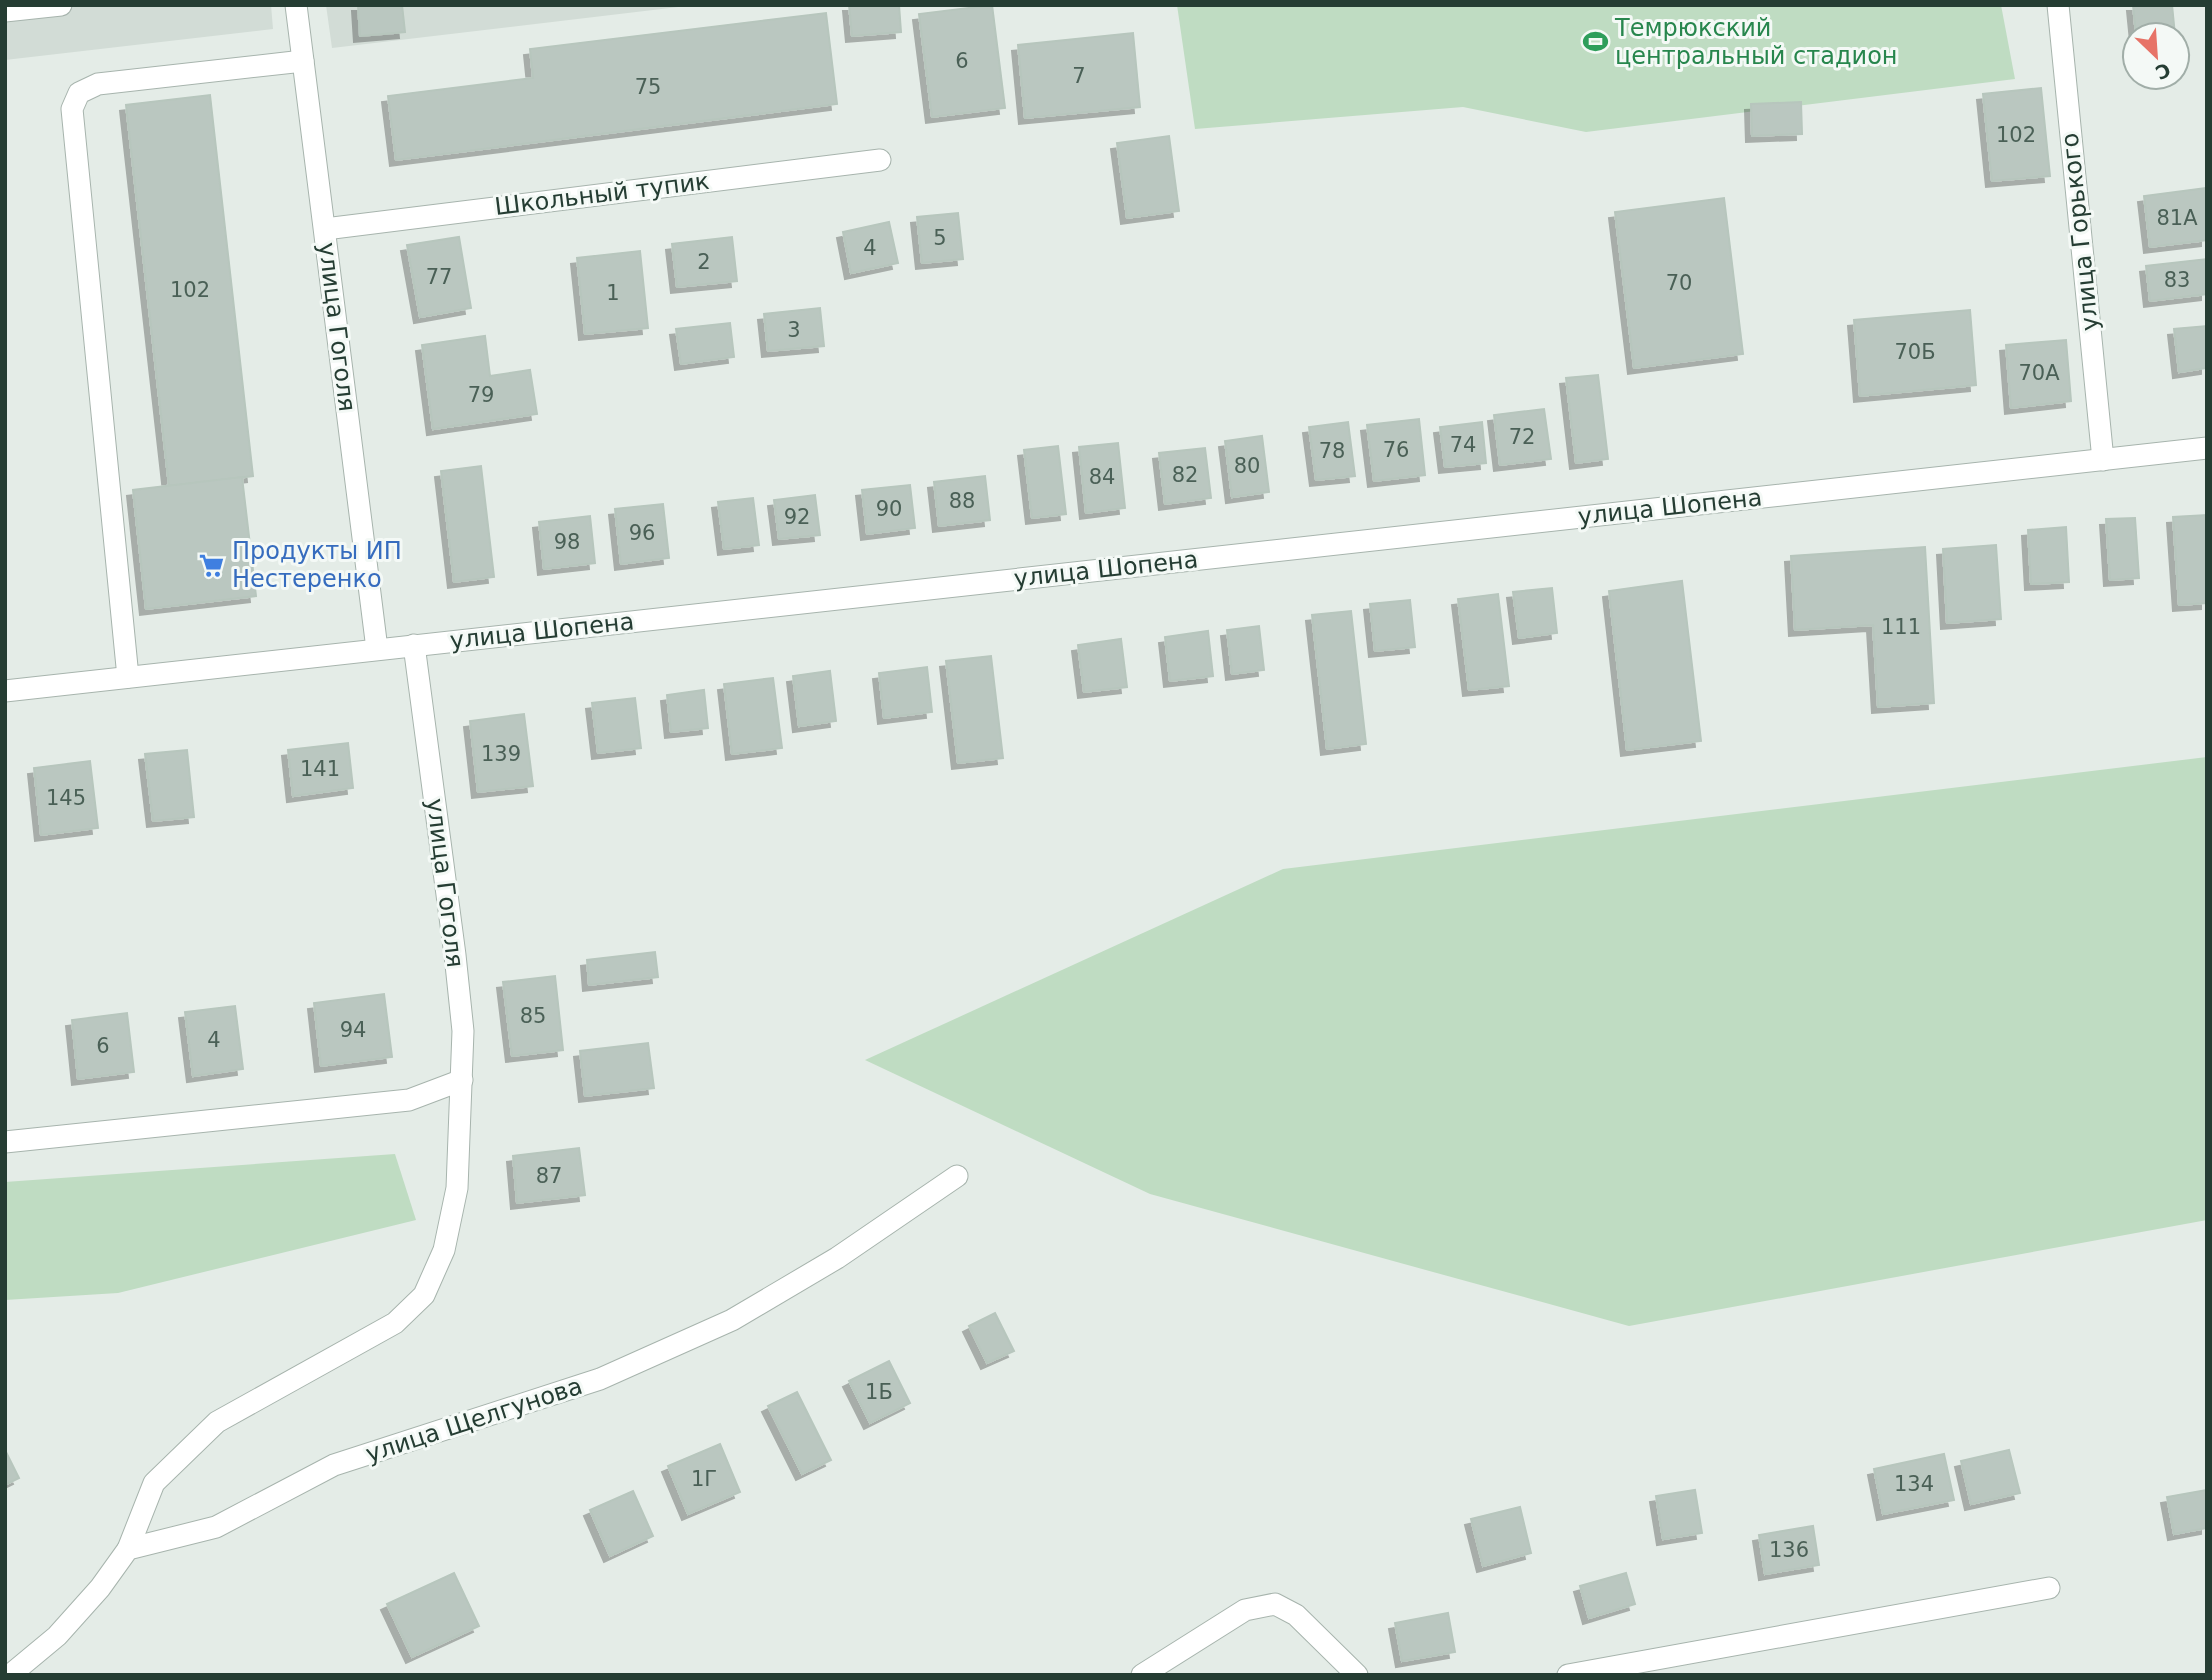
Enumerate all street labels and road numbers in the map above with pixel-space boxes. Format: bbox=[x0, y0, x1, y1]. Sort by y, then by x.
street label: улица Горького bbox=[2056, 132, 2104, 332]
street label: Школьный тупик bbox=[493, 167, 711, 221]
street label: улица Гоголя bbox=[313, 241, 361, 413]
street label: улица Шопена bbox=[1577, 483, 1763, 531]
street label: улица Шопена bbox=[1013, 545, 1199, 593]
street label: улица Шопена bbox=[449, 607, 635, 655]
street label: улица Гоголя bbox=[421, 797, 469, 969]
street label: улица Щелгунова bbox=[362, 1372, 586, 1468]

